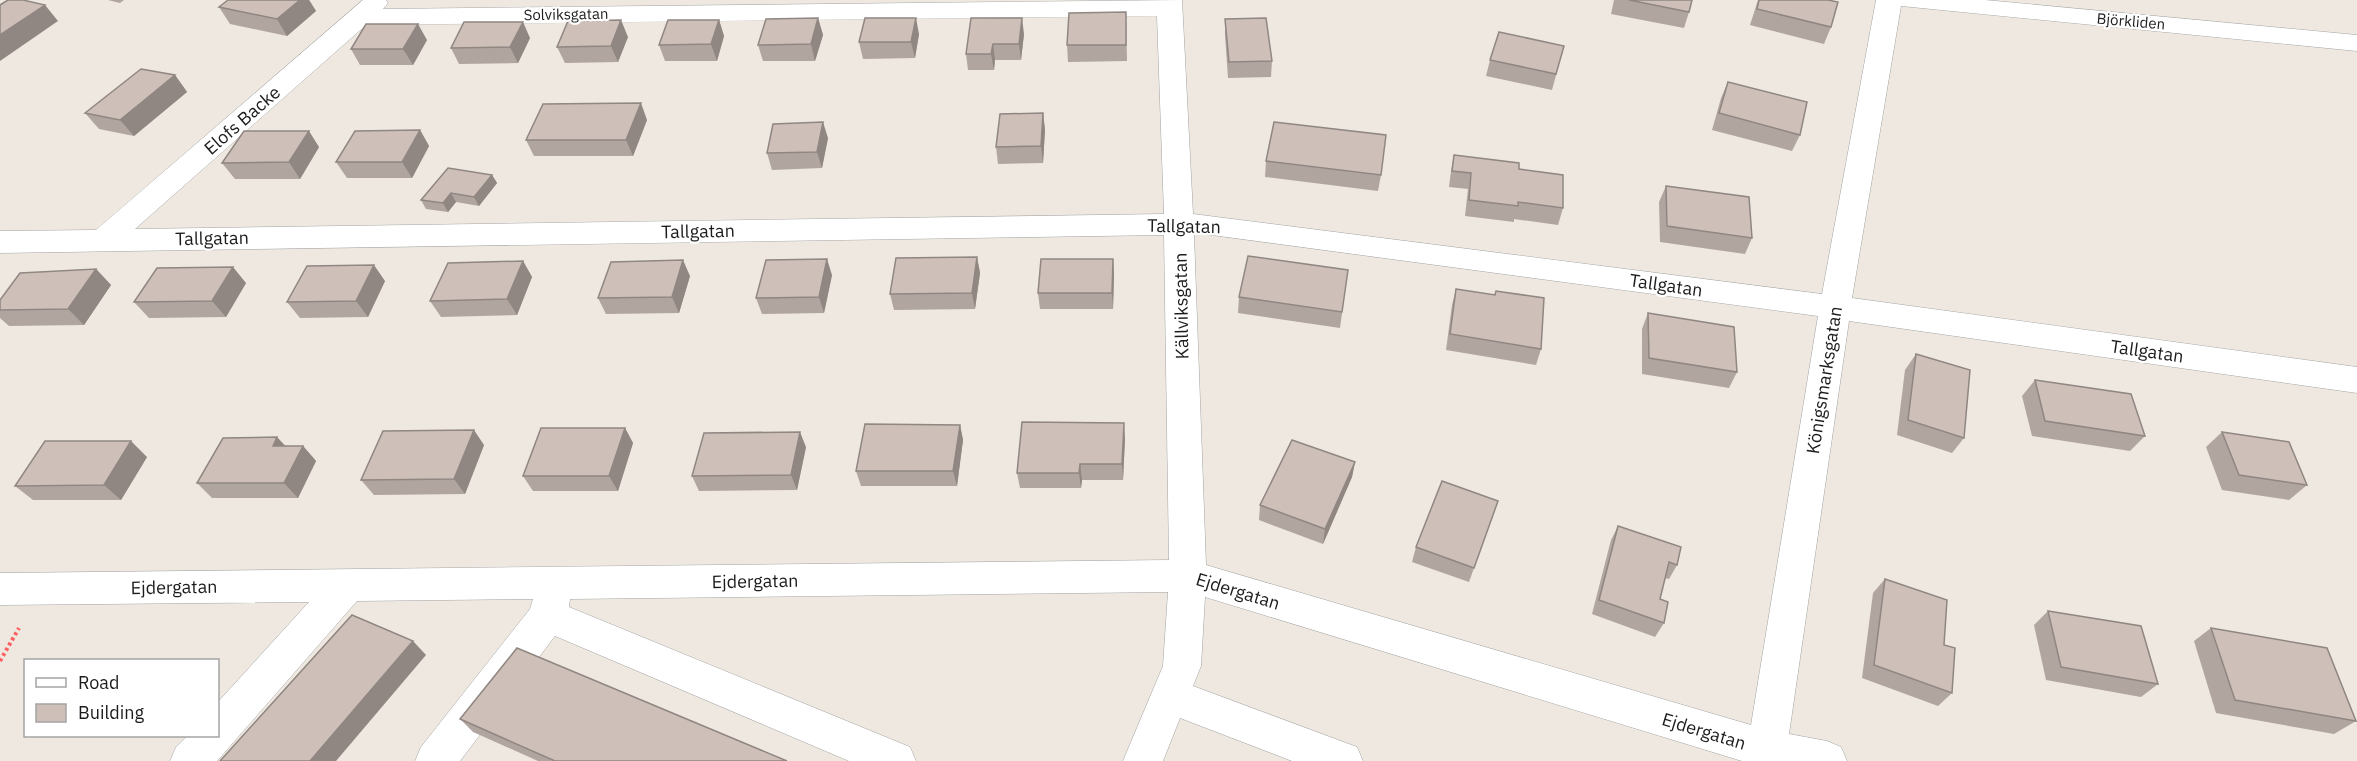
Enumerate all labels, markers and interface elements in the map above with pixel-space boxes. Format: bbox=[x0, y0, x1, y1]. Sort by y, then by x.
street label: Solviksgatan bbox=[523, 4, 609, 24]
street label: Björkliden bbox=[2096, 9, 2166, 33]
street label: Elofs Backe bbox=[199, 81, 285, 159]
street label: Tallgatan bbox=[1147, 214, 1221, 238]
street label: Tallgatan bbox=[661, 219, 735, 243]
street label: Tallgatan bbox=[175, 226, 249, 250]
street label: Källviksgatan bbox=[1169, 252, 1193, 360]
street label: Tallgatan bbox=[1628, 268, 1704, 302]
street label: Königsmarksgatan bbox=[1801, 305, 1847, 455]
street label: Tallgatan bbox=[2109, 334, 2185, 368]
street label: Ejdergatan bbox=[1193, 567, 1283, 615]
street label: Ejdergatan bbox=[711, 569, 799, 593]
street label: Ejdergatan bbox=[130, 575, 218, 599]
legend bbox=[24, 659, 219, 737]
text: Road bbox=[78, 671, 119, 694]
text: Building bbox=[78, 701, 145, 724]
street label: Ejdergatan bbox=[1659, 707, 1749, 755]

